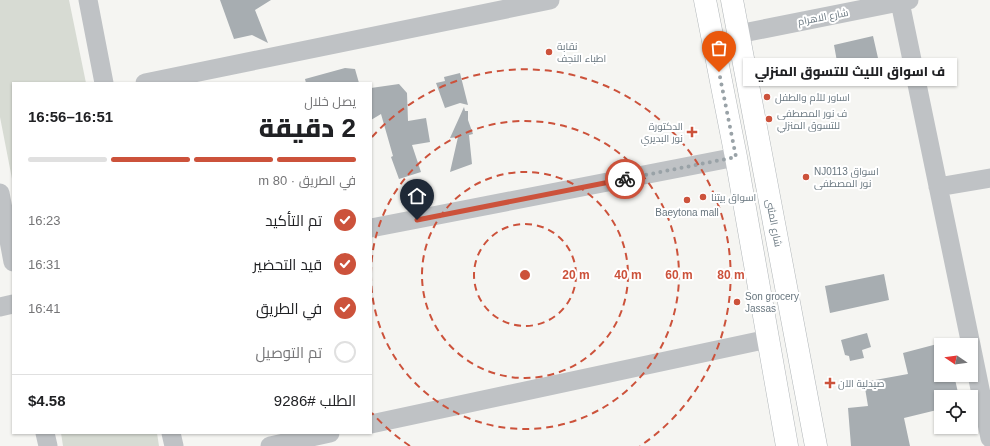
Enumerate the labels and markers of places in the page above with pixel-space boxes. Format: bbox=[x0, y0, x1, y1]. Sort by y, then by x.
pin bbox=[702, 31, 736, 72]
place label: نقابة اطباء النجف bbox=[557, 41, 606, 64]
marker: نقابة اطباء النجف bbox=[544, 47, 554, 57]
callout: ف اسواق الليث للتسوق المنزلي bbox=[743, 58, 957, 86]
marker: اساور للأم والطفل bbox=[762, 92, 772, 102]
place label: اساور للأم والطفل bbox=[775, 92, 850, 105]
place label: ف نور المصطفى للتسوق المنزلي bbox=[777, 108, 847, 133]
marker: ف نور المصطفى للتسوق المنزلي bbox=[764, 114, 774, 124]
place label: الدكتورة نور البديري bbox=[641, 121, 683, 146]
marker: الدكتورة نور البديري bbox=[686, 126, 698, 138]
place label: NJ0113 اسواق نور المصطفى bbox=[814, 166, 879, 190]
marker: NJ0113 اسواق نور المصطفى bbox=[801, 172, 811, 182]
pin bbox=[400, 179, 434, 220]
marker: اسواق بيتنا bbox=[698, 192, 708, 202]
place label: اسواق بيتنا bbox=[711, 192, 756, 204]
marker: Baeytona mall bbox=[682, 195, 692, 205]
place label: Baeytona mall bbox=[655, 207, 719, 218]
centre of rings bbox=[518, 268, 532, 282]
place label: Son grocery Jassas bbox=[745, 291, 799, 314]
marker: Son grocery Jassas bbox=[732, 297, 742, 307]
marker: صيدلية الآن bbox=[825, 378, 835, 388]
place label: صيدلية الآن bbox=[838, 378, 885, 390]

